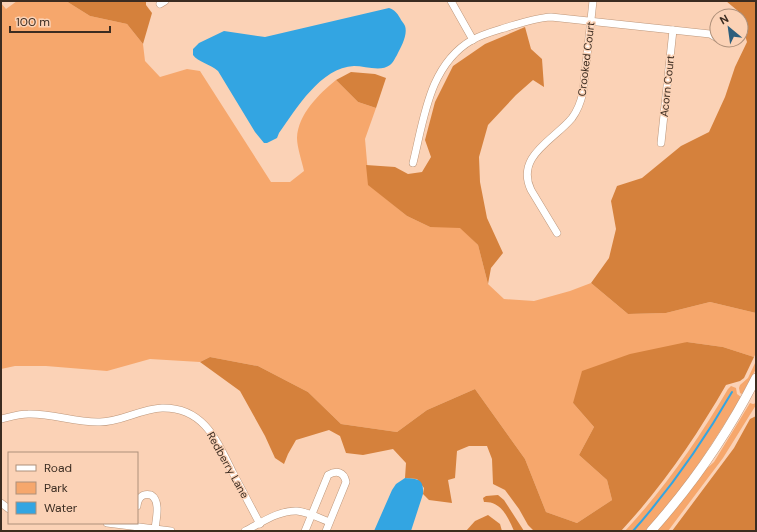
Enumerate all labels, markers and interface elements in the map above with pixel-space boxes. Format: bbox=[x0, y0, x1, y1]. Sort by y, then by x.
scale bar bbox=[10, 8, 110, 34]
north arrow bbox=[709, 8, 749, 48]
text: N bbox=[717, 11, 731, 27]
text: 100 m bbox=[16, 14, 50, 30]
street label: Crooked Court bbox=[574, 21, 598, 97]
street label: Acorn Court bbox=[657, 54, 677, 118]
street label: Redberry Lane bbox=[204, 429, 252, 501]
legend bbox=[8, 452, 138, 524]
text: Road bbox=[44, 460, 72, 476]
text: Park bbox=[44, 480, 68, 496]
text: Water bbox=[44, 500, 78, 516]

